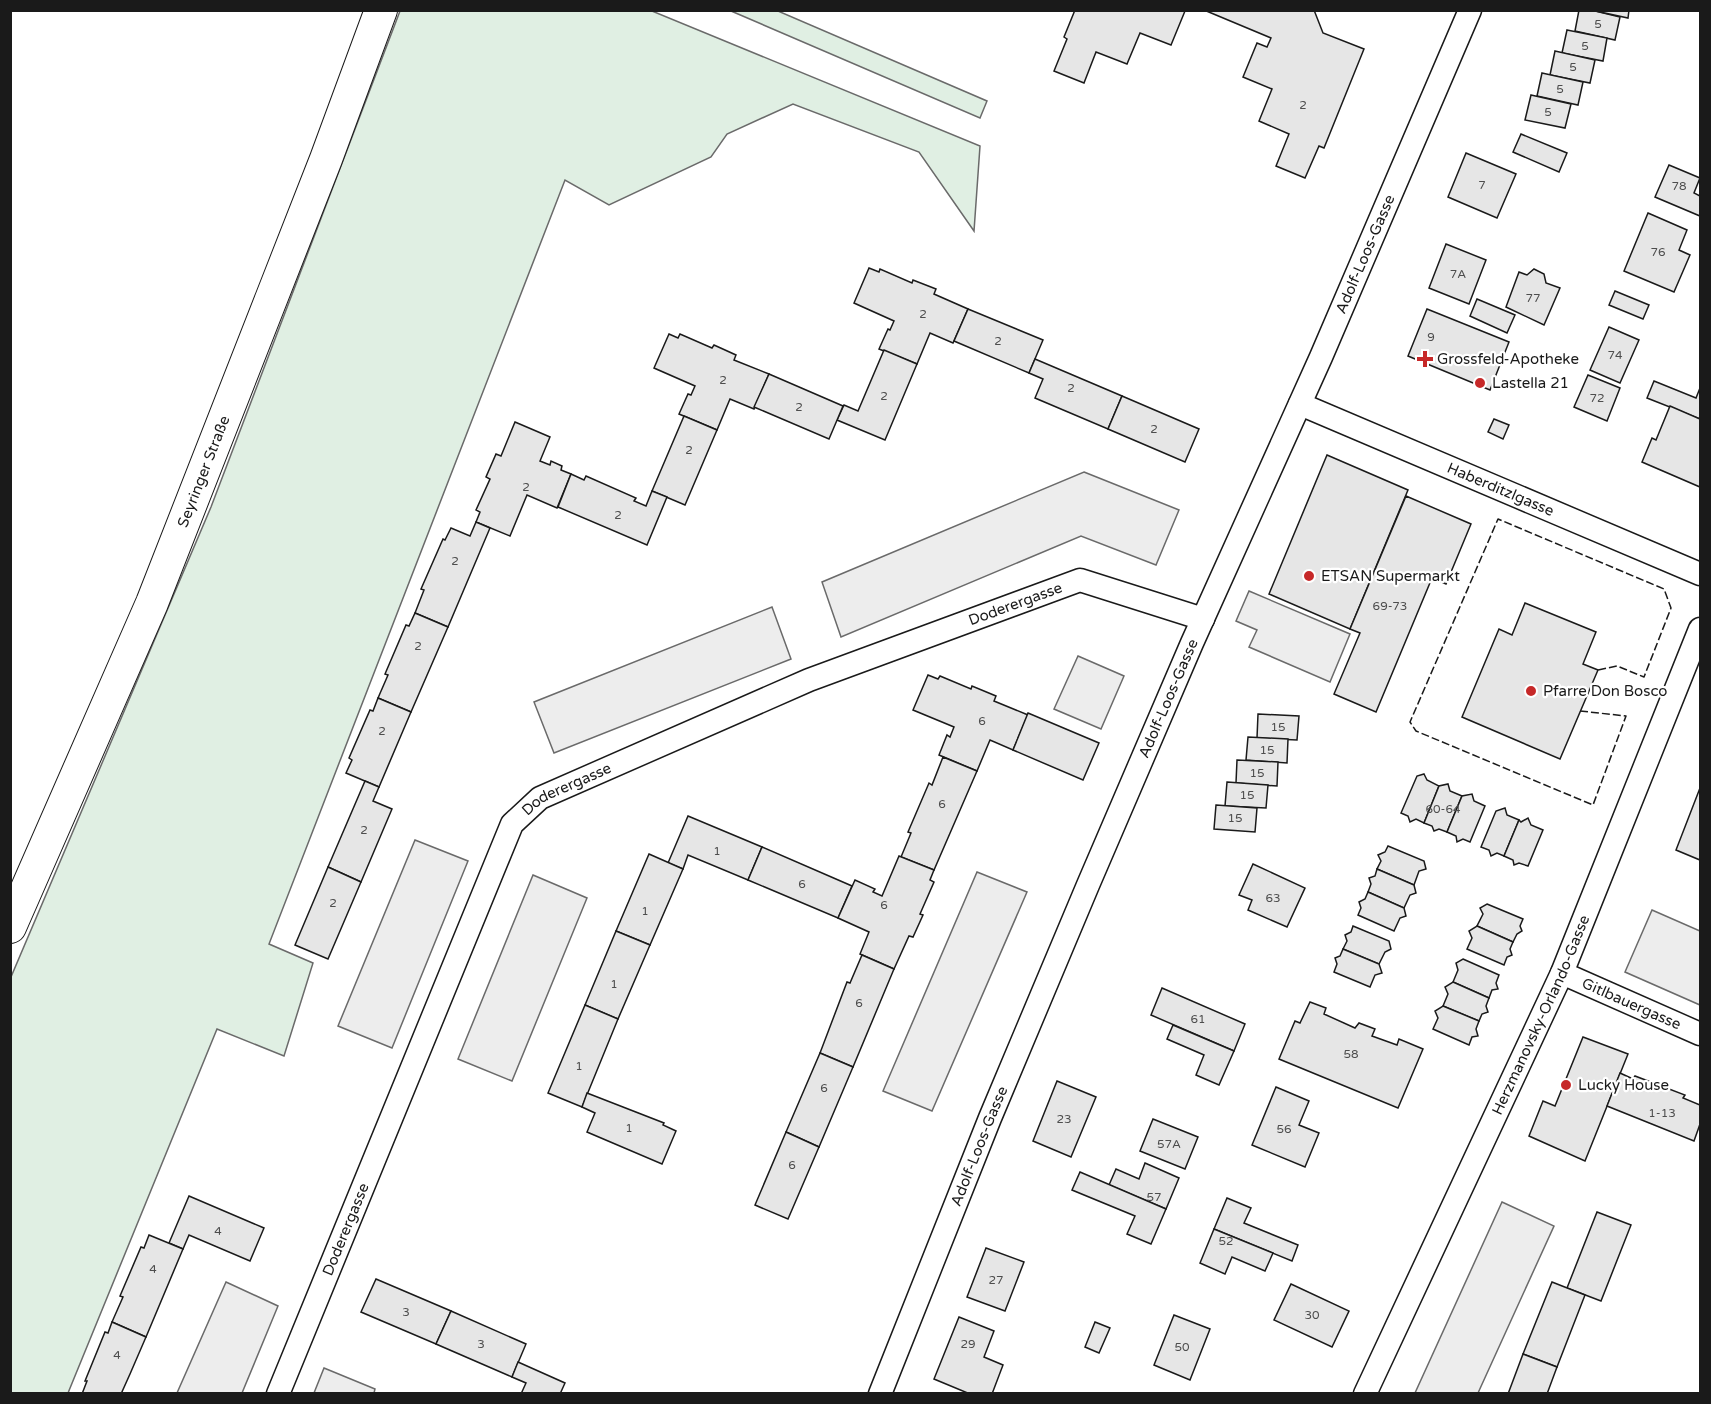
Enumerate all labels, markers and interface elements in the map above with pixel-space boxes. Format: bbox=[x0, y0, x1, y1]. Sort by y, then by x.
house number: 5 bbox=[1594, 17, 1602, 31]
house number: 5 bbox=[1581, 39, 1589, 53]
house number: 5 bbox=[1569, 60, 1577, 74]
house number: 5 bbox=[1556, 82, 1564, 96]
house number: 2 bbox=[1299, 98, 1307, 112]
house number: 5 bbox=[1544, 105, 1552, 119]
house number: 7 bbox=[1478, 178, 1486, 192]
house number: 78 bbox=[1671, 179, 1687, 193]
street label: Adolf-Loos-Gasse bbox=[1332, 192, 1399, 316]
house number: 76 bbox=[1650, 245, 1666, 259]
house number: 7A bbox=[1450, 267, 1466, 281]
house number: 77 bbox=[1525, 291, 1541, 305]
house number: 2 bbox=[919, 307, 927, 321]
house number: 9 bbox=[1427, 330, 1435, 344]
house number: 2 bbox=[994, 334, 1002, 348]
house number: 74 bbox=[1607, 348, 1623, 362]
place label: Grossfeld-Apotheke bbox=[1437, 350, 1579, 368]
marker: Grossfeld-Apotheke bbox=[1418, 352, 1432, 366]
house number: 2 bbox=[719, 373, 727, 387]
place label: Lastella 21 bbox=[1492, 374, 1569, 392]
marker: Lastella 21 bbox=[1473, 376, 1487, 390]
house number: 2 bbox=[1067, 381, 1075, 395]
house number: 2 bbox=[880, 389, 888, 403]
house number: 72 bbox=[1589, 391, 1605, 405]
house number: 2 bbox=[795, 400, 803, 414]
street label: Seyringer Straße bbox=[174, 413, 234, 530]
house number: 2 bbox=[1150, 422, 1158, 436]
house number: 2 bbox=[685, 443, 693, 457]
street label: Haberditzlgasse bbox=[1445, 459, 1557, 520]
house number: 2 bbox=[522, 480, 530, 494]
house number: 2 bbox=[614, 508, 622, 522]
house number: 2 bbox=[451, 554, 459, 568]
place label: ETSAN Supermarkt bbox=[1321, 567, 1460, 585]
marker: ETSAN Supermarkt bbox=[1302, 569, 1316, 583]
street label: Doderergasse bbox=[966, 578, 1065, 629]
house number: 69-73 bbox=[1373, 599, 1407, 613]
street label: Adolf-Loos-Gasse bbox=[1135, 636, 1202, 761]
house number: 2 bbox=[414, 639, 422, 653]
place label: Pfarre Don Bosco bbox=[1543, 682, 1668, 700]
marker: Pfarre Don Bosco bbox=[1524, 684, 1538, 698]
house number: 6 bbox=[978, 714, 986, 728]
house number: 15 bbox=[1270, 720, 1286, 734]
house number: 2 bbox=[378, 724, 386, 738]
house number: 15 bbox=[1259, 743, 1275, 757]
street label: Doderergasse bbox=[518, 759, 614, 819]
house number: 15 bbox=[1249, 766, 1265, 780]
house number: 15 bbox=[1239, 788, 1255, 802]
house number: 6 bbox=[938, 797, 946, 811]
house number: 60-64 bbox=[1425, 802, 1461, 816]
house number: 15 bbox=[1227, 811, 1243, 825]
house number: 2 bbox=[360, 823, 368, 837]
house number: 1 bbox=[713, 844, 721, 858]
house number: 6 bbox=[798, 877, 806, 891]
house number: 63 bbox=[1265, 891, 1281, 905]
house number: 2 bbox=[329, 896, 337, 910]
house number: 6 bbox=[880, 898, 888, 912]
house number: 1 bbox=[641, 904, 649, 918]
street label: Herzmanovsky-Orlando-Gasse bbox=[1488, 912, 1593, 1118]
street label: Gitlbauergasse bbox=[1579, 974, 1684, 1033]
house number: 1 bbox=[610, 977, 618, 991]
house number: 6 bbox=[855, 996, 863, 1010]
house number: 61 bbox=[1190, 1012, 1206, 1026]
house number: 58 bbox=[1343, 1047, 1359, 1061]
house number: 1 bbox=[575, 1059, 583, 1073]
place label: Lucky House bbox=[1578, 1076, 1669, 1094]
marker: Lucky House bbox=[1559, 1078, 1573, 1092]
house number: 6 bbox=[820, 1081, 828, 1095]
street label: Adolf-Loos-Gasse bbox=[947, 1083, 1011, 1209]
house number: 1-13 bbox=[1648, 1106, 1676, 1120]
house number: 23 bbox=[1056, 1112, 1072, 1126]
house number: 1 bbox=[625, 1121, 633, 1135]
house number: 56 bbox=[1276, 1122, 1292, 1136]
house number: 57A bbox=[1157, 1137, 1181, 1151]
house number: 6 bbox=[788, 1158, 796, 1172]
street label: Doderergasse bbox=[319, 1180, 373, 1278]
house number: 57 bbox=[1146, 1190, 1162, 1204]
house number: 4 bbox=[214, 1224, 222, 1238]
house number: 52 bbox=[1218, 1234, 1234, 1248]
house number: 4 bbox=[149, 1262, 157, 1276]
house number: 27 bbox=[988, 1273, 1004, 1287]
house number: 3 bbox=[402, 1305, 410, 1319]
house number: 30 bbox=[1304, 1308, 1320, 1322]
house number: 3 bbox=[477, 1337, 485, 1351]
house number: 29 bbox=[960, 1337, 976, 1351]
house number: 50 bbox=[1174, 1340, 1190, 1354]
house number: 4 bbox=[113, 1348, 121, 1362]

